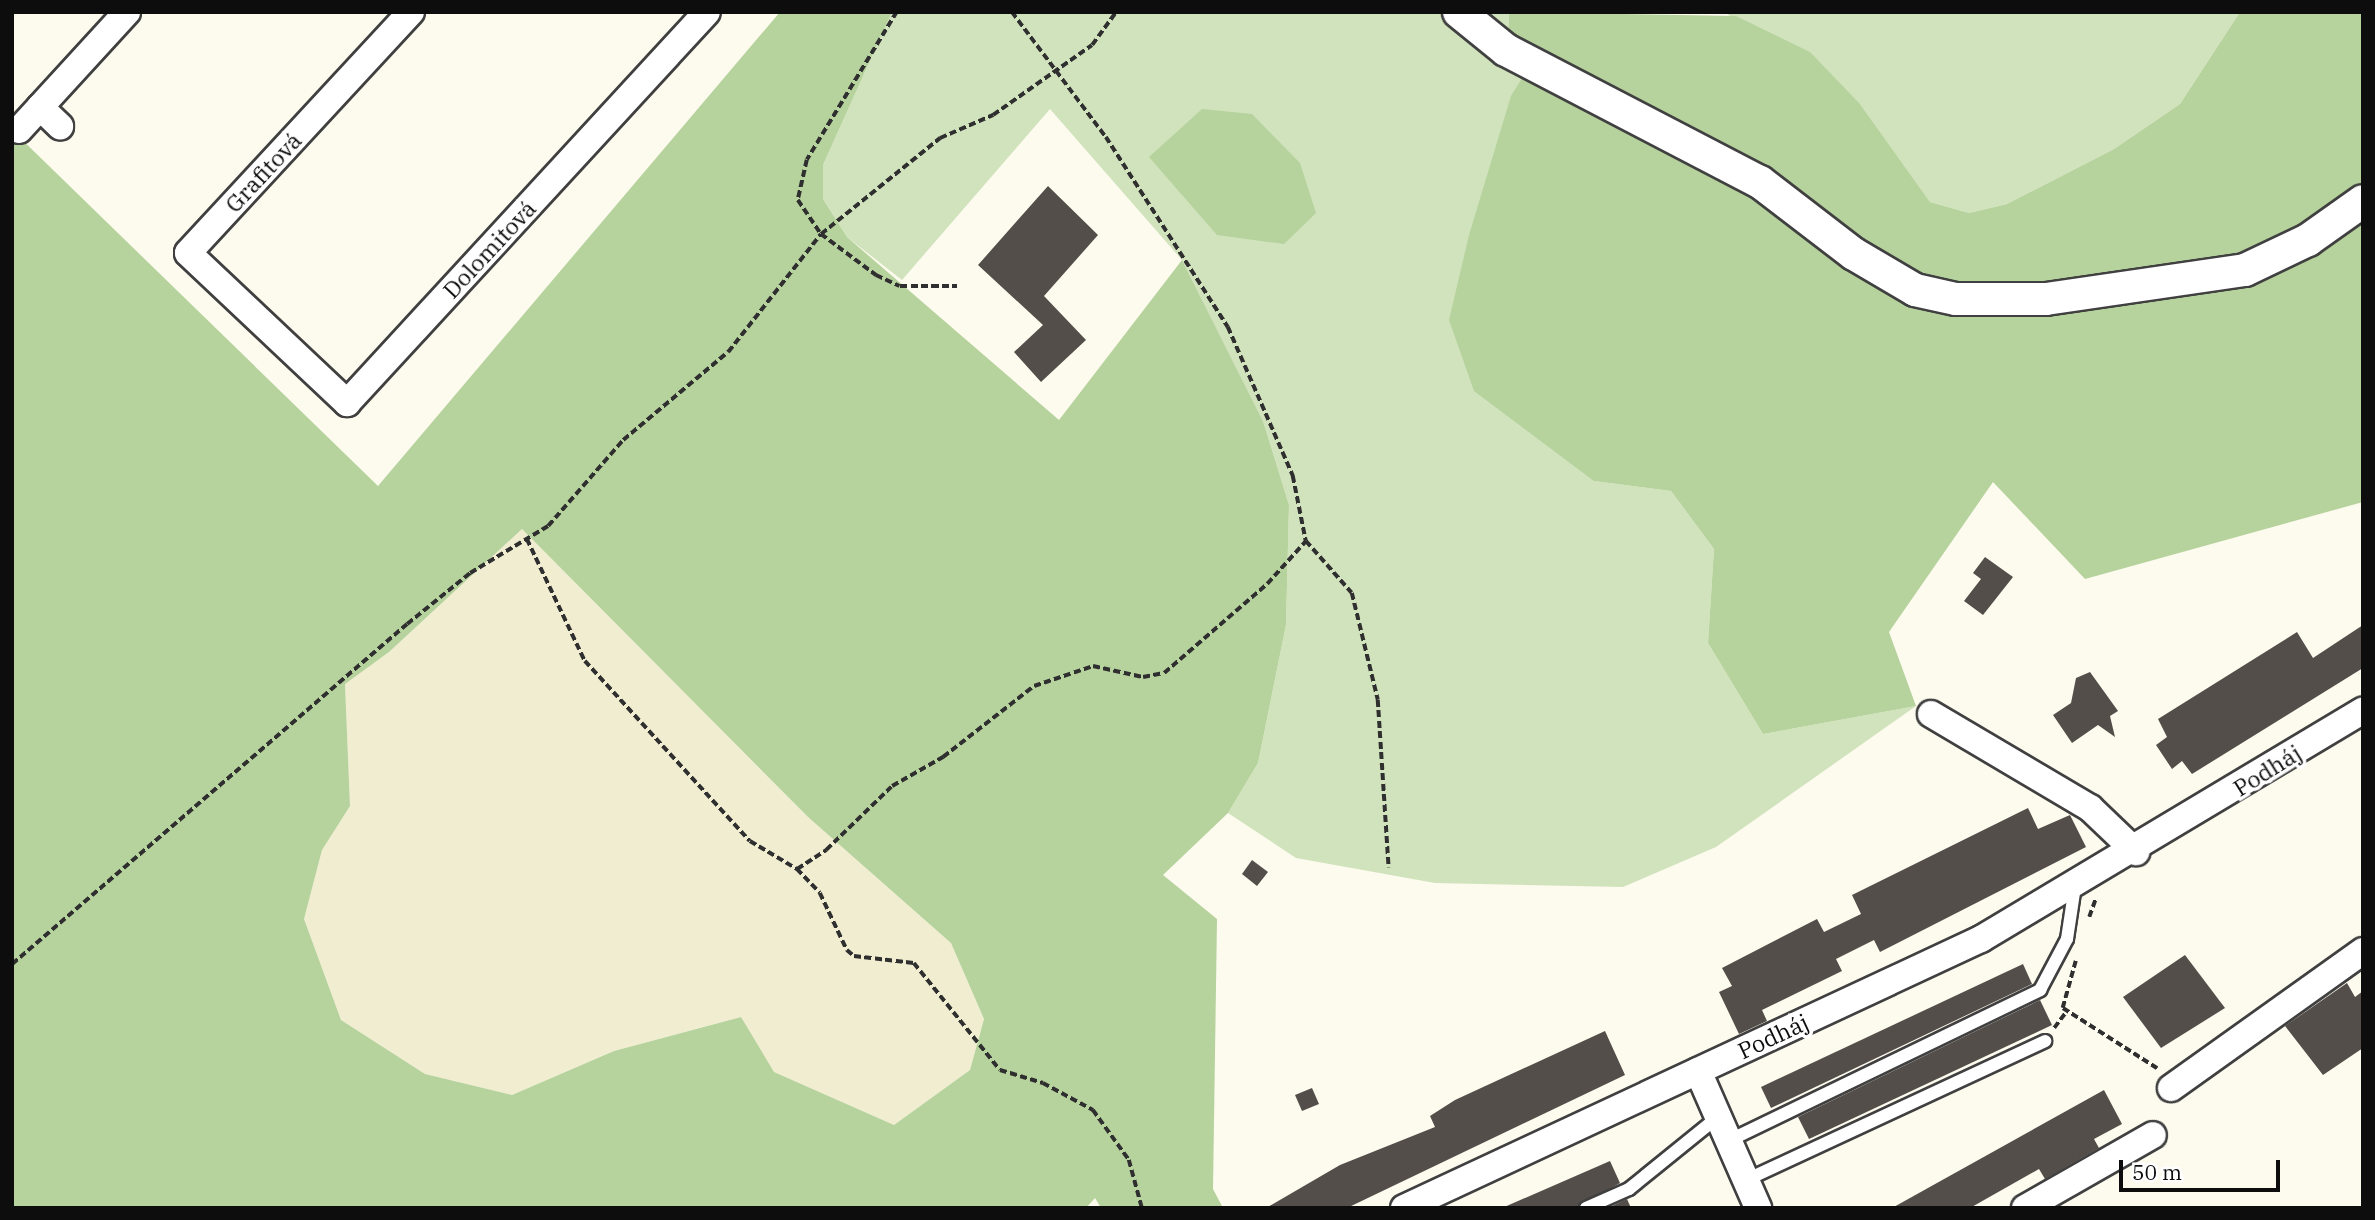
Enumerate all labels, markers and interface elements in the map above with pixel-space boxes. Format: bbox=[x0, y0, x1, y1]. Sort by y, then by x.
street label: Grafitová bbox=[219, 126, 307, 218]
street label: Dolomitová bbox=[437, 194, 541, 304]
street label: Podháj bbox=[2228, 738, 2306, 802]
street label: Podháj bbox=[1733, 1008, 1813, 1064]
scale bar bbox=[2123, 1146, 2284, 1190]
text: 50 m bbox=[2132, 1158, 2182, 1186]

